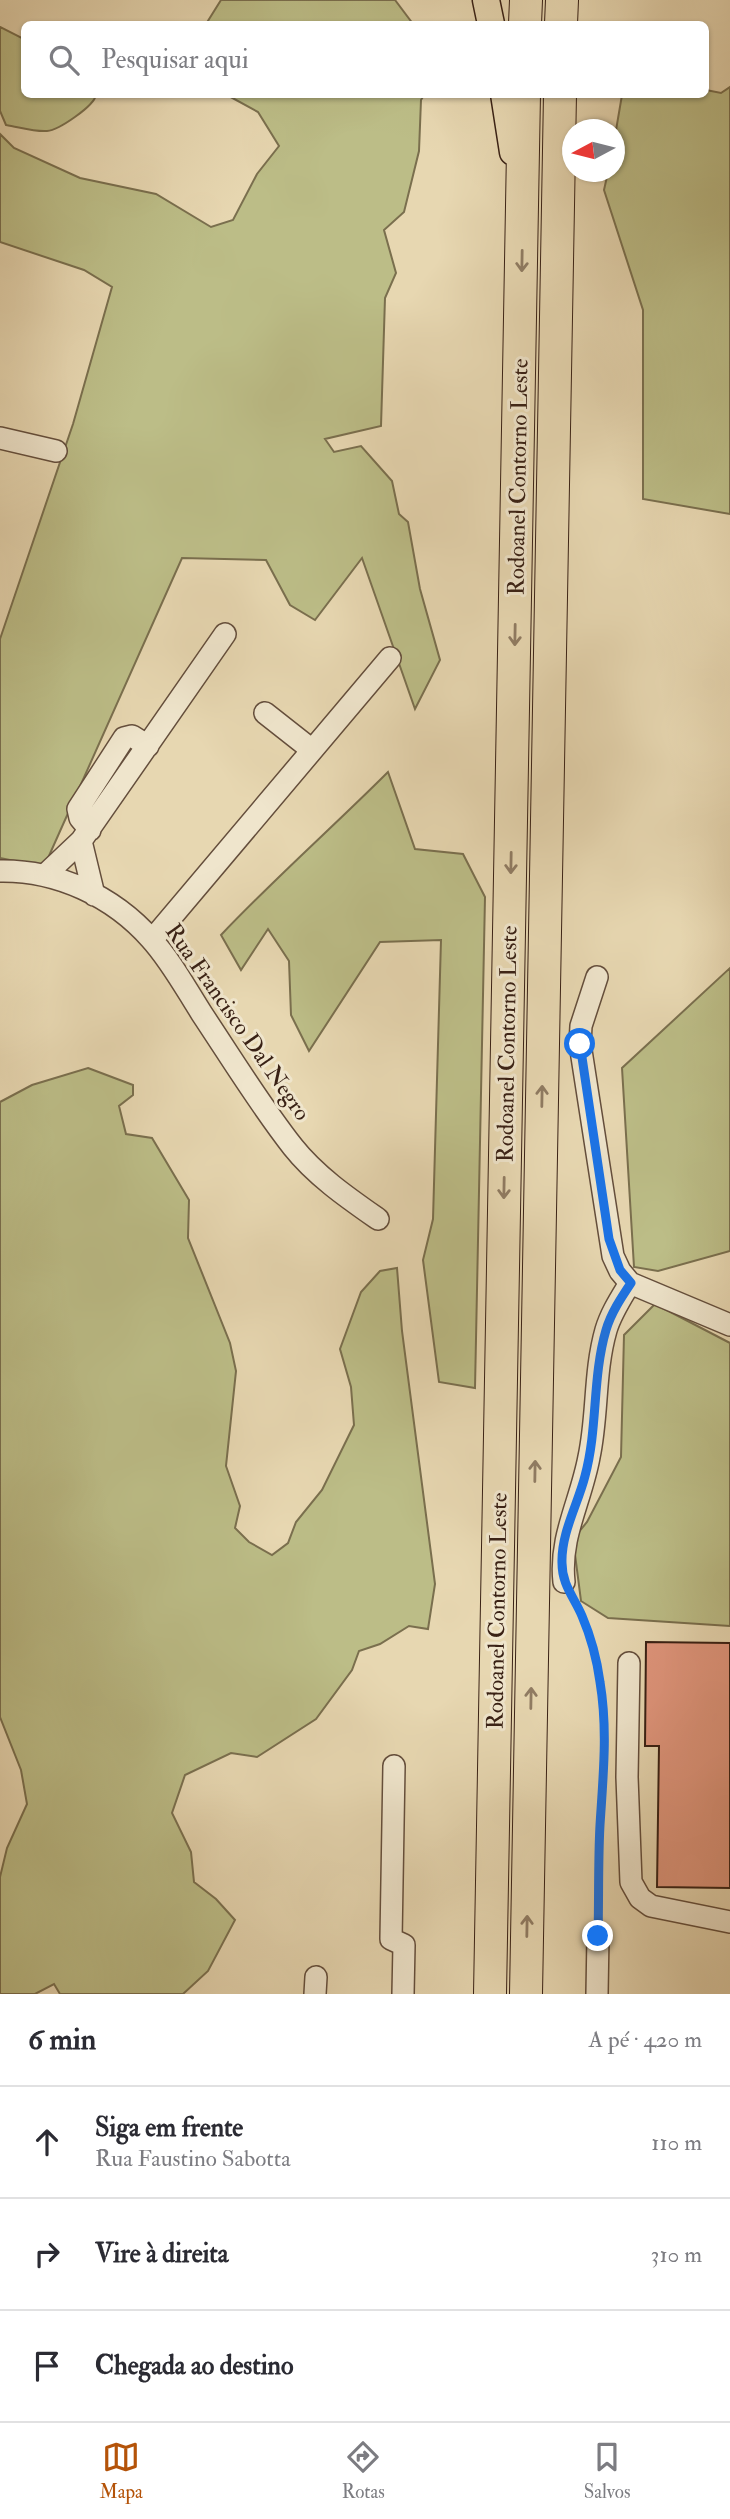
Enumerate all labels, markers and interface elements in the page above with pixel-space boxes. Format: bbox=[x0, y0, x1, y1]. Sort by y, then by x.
search box bbox=[21, 21, 709, 98]
icon: search bbox=[45, 41, 83, 79]
text: Pesquisar aqui bbox=[101, 44, 249, 76]
north arrow bbox=[562, 119, 625, 182]
one-way arrow bbox=[515, 249, 528, 272]
street label: Rodoanel Contorno Leste bbox=[501, 358, 535, 596]
one-way arrow bbox=[508, 623, 522, 646]
one-way arrow bbox=[504, 851, 517, 874]
street label: Rua Francisco Dal Negro bbox=[159, 918, 317, 1126]
street label: Rodoanel Contorno Leste bbox=[490, 925, 524, 1163]
route start bbox=[564, 1028, 595, 1059]
one-way arrow bbox=[535, 1085, 549, 1108]
one-way arrow bbox=[498, 1176, 511, 1199]
one-way arrow bbox=[529, 1460, 542, 1483]
street label: Rodoanel Contorno Leste bbox=[480, 1492, 514, 1730]
one-way arrow bbox=[524, 1687, 538, 1710]
one-way arrow bbox=[520, 1915, 534, 1938]
route end bbox=[582, 1920, 613, 1951]
text: 6 min bbox=[28, 2021, 96, 2058]
text: A pé · 420 m bbox=[589, 2025, 702, 2054]
text: Siga em frente bbox=[95, 2112, 243, 2144]
icon: ahead bbox=[28, 2123, 66, 2161]
text: 110 m bbox=[651, 2128, 702, 2157]
text: Rua Faustino Sabotta bbox=[95, 2144, 291, 2173]
icon: right bbox=[28, 2235, 66, 2273]
text: Vire à direita bbox=[95, 2238, 228, 2270]
text: 310 m bbox=[651, 2240, 702, 2269]
icon: arrive bbox=[28, 2347, 66, 2385]
text: Chegada ao destino bbox=[95, 2350, 293, 2382]
tab: Mapa bbox=[99, 2438, 143, 2504]
tab: Rotas bbox=[342, 2438, 385, 2504]
tab: Salvos bbox=[584, 2438, 631, 2504]

